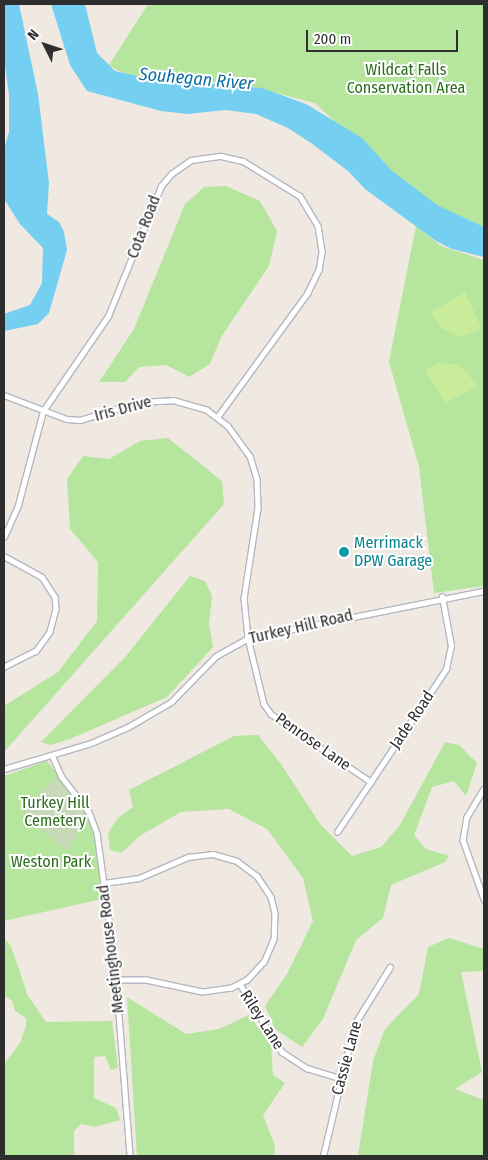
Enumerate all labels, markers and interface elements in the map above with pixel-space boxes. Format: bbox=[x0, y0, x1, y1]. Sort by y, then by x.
north arrow bbox=[20, 20, 70, 70]
scale bar bbox=[308, 20, 460, 52]
text: N bbox=[24, 26, 42, 44]
text: 200 m bbox=[314, 30, 351, 48]
park label: Wildcat Falls Conservation Area bbox=[347, 60, 465, 98]
water label: Souhegan River bbox=[138, 63, 254, 95]
street label: Cota Road bbox=[123, 193, 165, 261]
street label: Iris Drive bbox=[92, 392, 154, 426]
place label: Merrimack DPW Garage bbox=[354, 533, 432, 571]
marker: Merrimack DPW Garage bbox=[338, 546, 350, 558]
street label: Turkey Hill Road bbox=[247, 606, 355, 648]
street label: Jade Road bbox=[386, 687, 438, 753]
street label: Penrose Lane bbox=[272, 709, 354, 775]
park label: Turkey Hill Cemetery bbox=[21, 793, 89, 831]
park label: Weston Park bbox=[11, 852, 91, 872]
street label: Meetinghouse Road bbox=[94, 884, 128, 1014]
street label: Riley Lane bbox=[236, 987, 288, 1053]
street label: Cassie Lane bbox=[328, 1019, 366, 1097]

